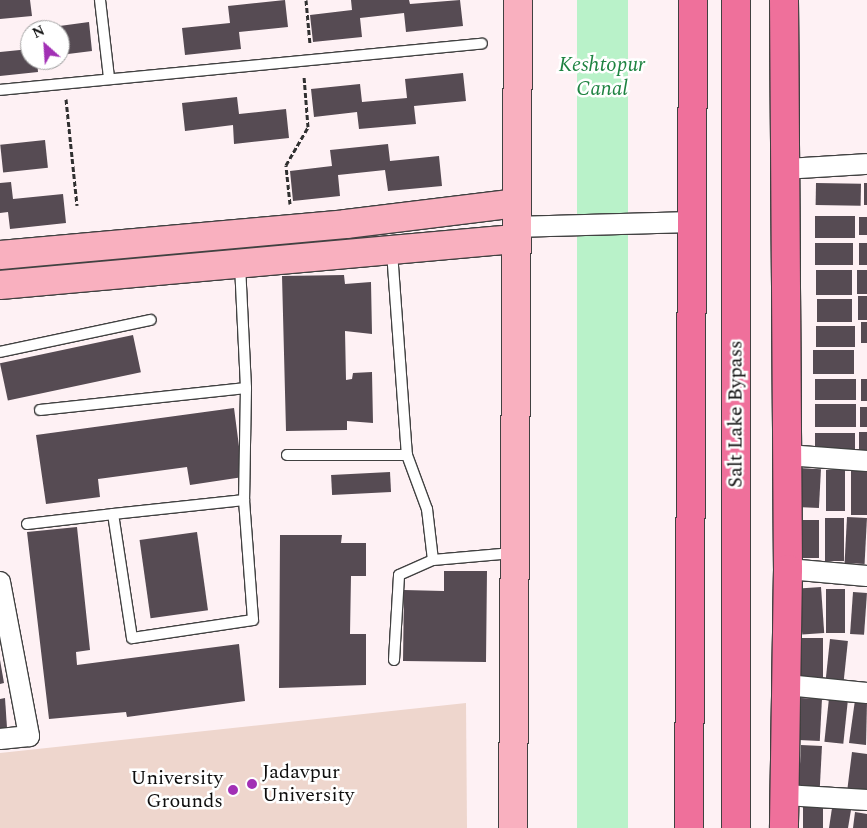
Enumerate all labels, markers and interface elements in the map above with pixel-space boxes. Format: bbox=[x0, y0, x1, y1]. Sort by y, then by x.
north arrow bbox=[20, 20, 70, 70]
text: N bbox=[29, 20, 48, 44]
water label: Keshtopur Canal bbox=[559, 52, 645, 102]
street label: Salt Lake Bypass bbox=[724, 340, 748, 488]
place label: Jadavpur University bbox=[262, 760, 354, 807]
place label: University Grounds bbox=[131, 766, 223, 813]
marker: Jadavpur University bbox=[246, 778, 258, 790]
marker: University Grounds bbox=[227, 784, 239, 796]

